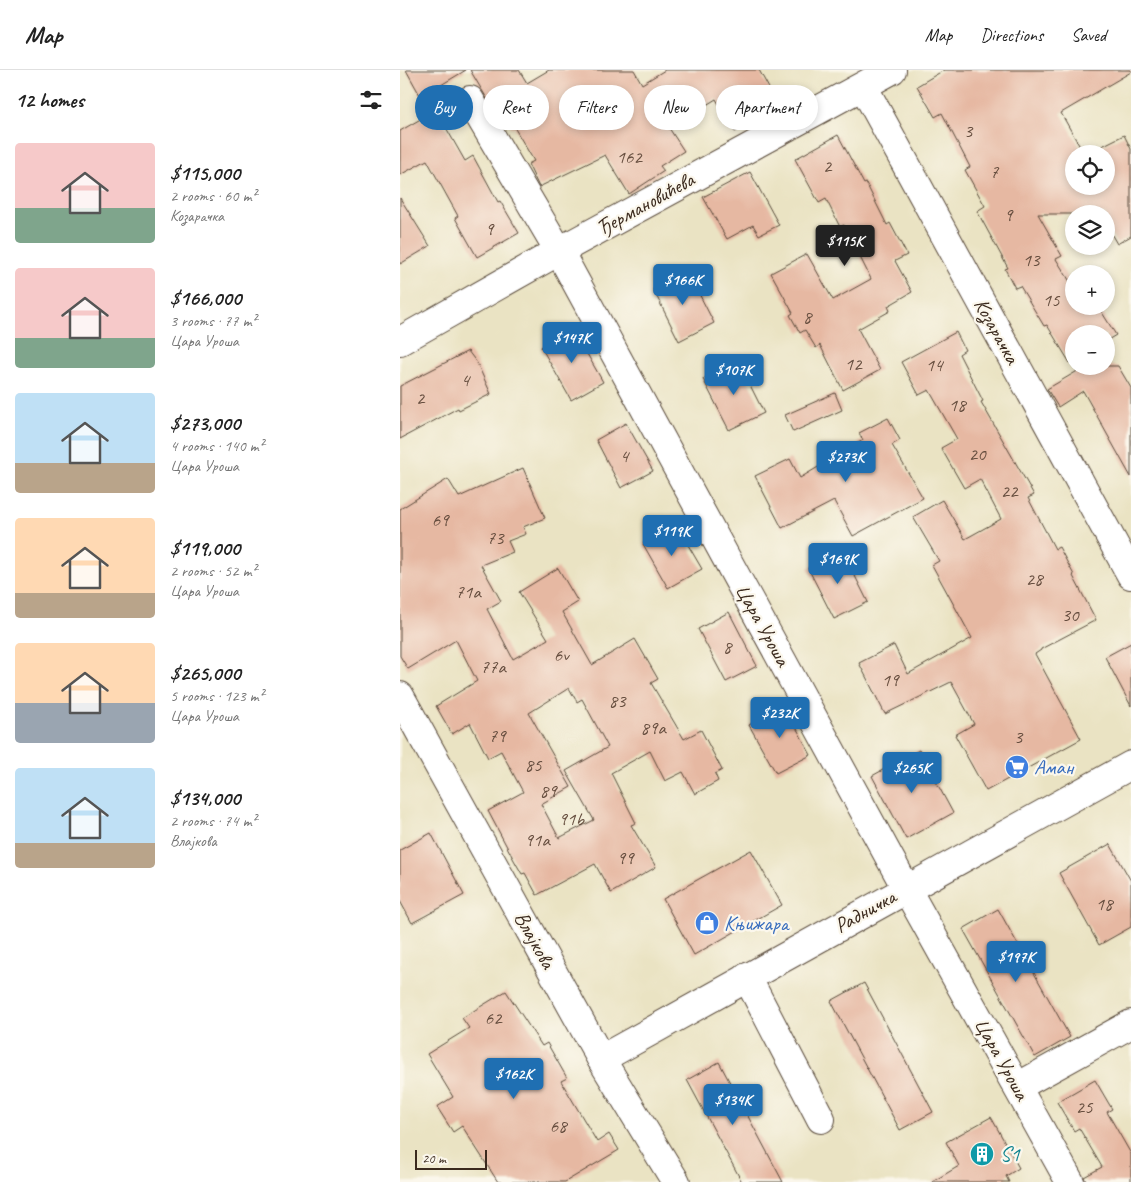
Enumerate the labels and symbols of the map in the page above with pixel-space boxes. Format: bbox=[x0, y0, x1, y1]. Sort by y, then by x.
house number: 3 bbox=[964, 119, 974, 143]
house number: 162 bbox=[616, 145, 643, 169]
house number: 2 bbox=[823, 154, 833, 178]
house number: 7 bbox=[990, 160, 1000, 184]
street label: Ђермановићева bbox=[591, 166, 700, 242]
house number: 9 bbox=[1004, 203, 1014, 227]
house number: 9 bbox=[485, 217, 495, 241]
pin: $115K bbox=[810, 224, 880, 267]
house number: 13 bbox=[1022, 248, 1041, 272]
pin: $166K bbox=[648, 264, 718, 306]
house number: 15 bbox=[1042, 288, 1061, 312]
street label: Козарачка bbox=[968, 294, 1026, 370]
house number: 8 bbox=[803, 305, 814, 329]
pin: $147K bbox=[537, 322, 607, 364]
house number: 12 bbox=[844, 352, 863, 376]
house number: 14 bbox=[925, 353, 945, 377]
pin: $107K bbox=[699, 354, 769, 396]
house number: 4 bbox=[461, 368, 472, 392]
house number: 2 bbox=[416, 386, 426, 410]
house number: 18 bbox=[948, 393, 968, 417]
pin: $273K bbox=[811, 440, 881, 483]
house number: 20 bbox=[968, 442, 987, 466]
house number: 4 bbox=[620, 444, 631, 468]
house number: 22 bbox=[1000, 479, 1019, 503]
house number: 69 bbox=[431, 508, 450, 532]
pin: $119K bbox=[637, 514, 707, 557]
house number: 73 bbox=[486, 526, 505, 550]
pin: $169K bbox=[803, 542, 873, 585]
house number: 28 bbox=[1025, 567, 1045, 591]
street label: Цара Уроша bbox=[730, 579, 797, 672]
house number: 71a bbox=[455, 580, 482, 604]
house number: 30 bbox=[1061, 603, 1080, 627]
house number: 8 bbox=[723, 635, 734, 659]
house number: 6v bbox=[554, 643, 570, 667]
house number: 77a bbox=[480, 655, 507, 679]
house number: 19 bbox=[881, 668, 900, 692]
house number: 83 bbox=[608, 689, 627, 713]
pin: $232K bbox=[745, 696, 815, 739]
house number: 89a bbox=[640, 716, 667, 740]
house number: 79 bbox=[488, 724, 507, 748]
house number: 3 bbox=[1014, 725, 1024, 749]
pin: $265K bbox=[877, 752, 947, 794]
house number: 85 bbox=[524, 753, 543, 777]
supermarket icon: Аман bbox=[1004, 754, 1030, 780]
place label: Аман bbox=[1034, 754, 1075, 780]
house number: 89 bbox=[539, 779, 558, 803]
house number: 91b bbox=[558, 807, 585, 831]
house number: 91a bbox=[524, 828, 551, 852]
house number: 99 bbox=[616, 846, 635, 870]
street label: Радничка bbox=[830, 882, 902, 938]
house number: 18 bbox=[1095, 892, 1115, 916]
street label: Влајкова bbox=[509, 907, 562, 974]
shop icon: Књижара bbox=[694, 910, 720, 936]
place label: Књижара bbox=[724, 910, 791, 936]
pin: $197K bbox=[981, 940, 1051, 983]
house number: 62 bbox=[484, 1006, 503, 1030]
street label: Цара Уроша bbox=[969, 1013, 1036, 1106]
pin: $162K bbox=[479, 1058, 549, 1100]
pin: $134K bbox=[698, 1084, 768, 1126]
house number: 25 bbox=[1075, 1095, 1094, 1119]
house number: 68 bbox=[549, 1114, 569, 1138]
building icon: S1 bbox=[969, 1141, 995, 1167]
place label: S1 bbox=[1000, 1141, 1021, 1167]
scale bar bbox=[415, 1147, 488, 1170]

